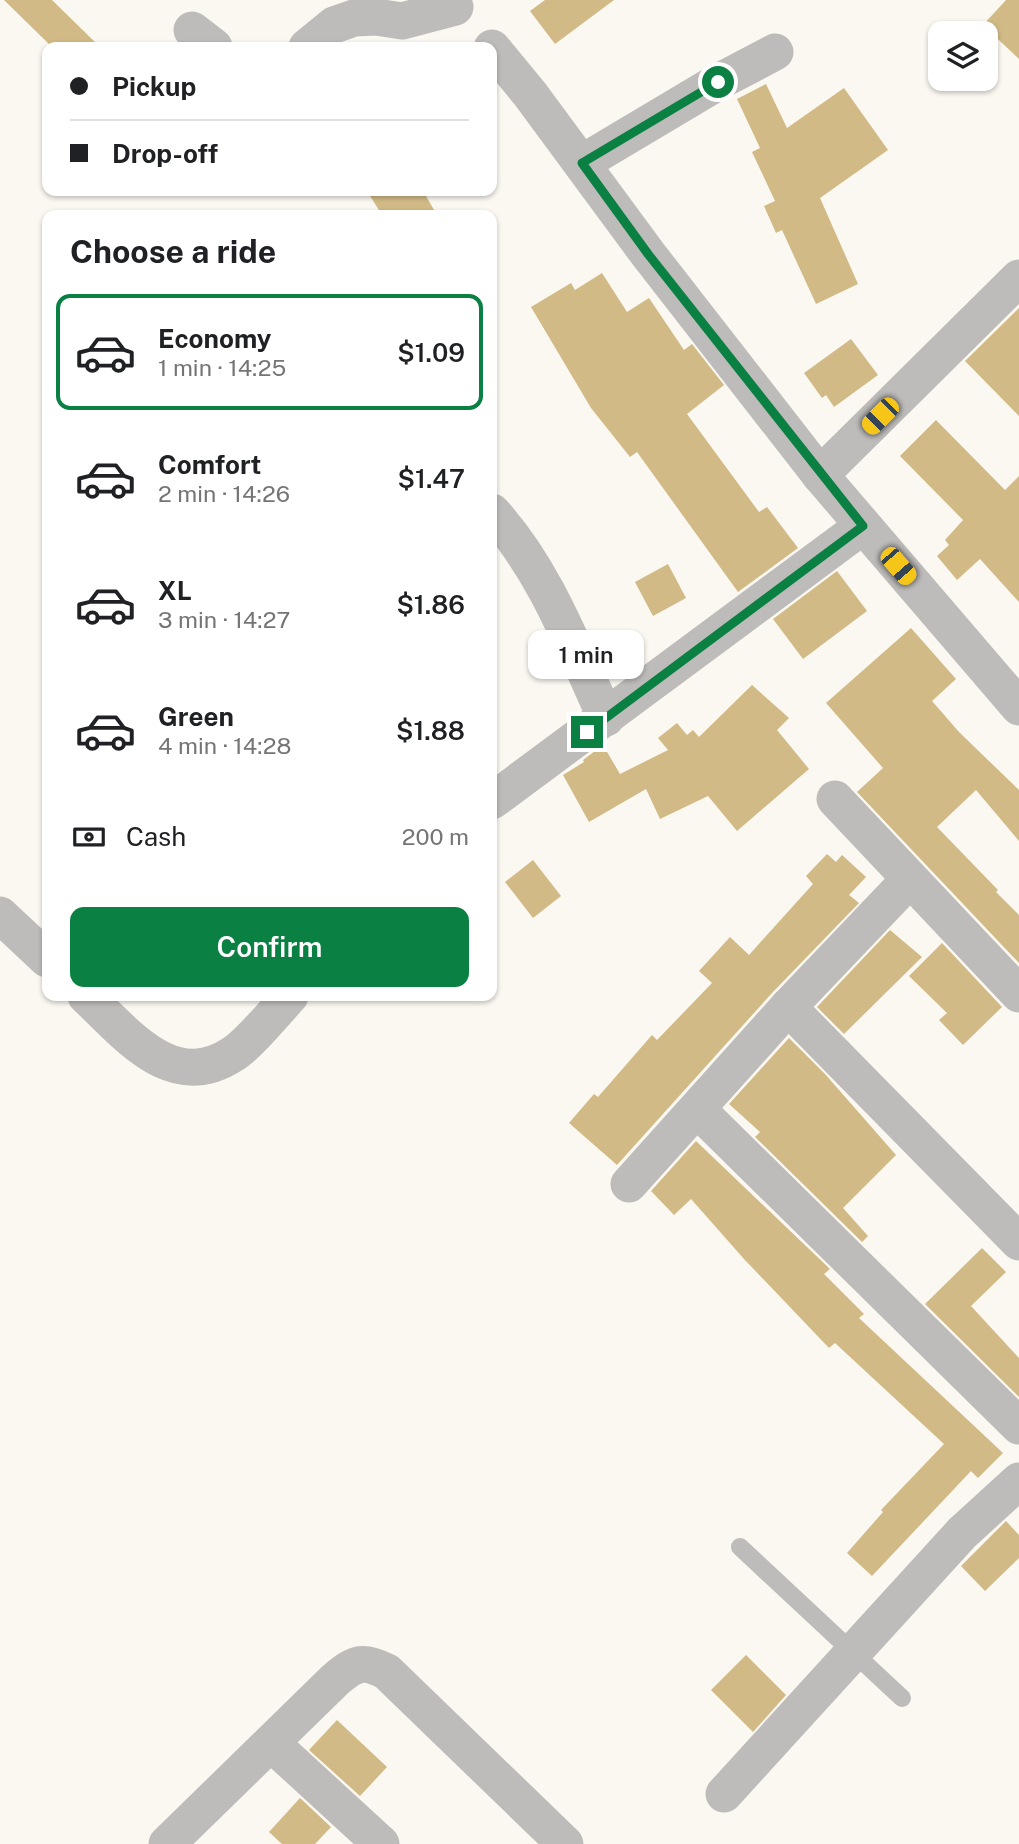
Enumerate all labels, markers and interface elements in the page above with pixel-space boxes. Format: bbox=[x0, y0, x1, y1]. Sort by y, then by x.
map controls bbox=[928, 21, 998, 91]
button: layers bbox=[928, 21, 998, 91]
route start bbox=[702, 66, 734, 98]
text: Pickup bbox=[112, 71, 196, 102]
text: Drop-off bbox=[112, 138, 218, 169]
text: Choose a ride bbox=[70, 233, 276, 270]
icon: car bbox=[74, 321, 137, 384]
text: Economy bbox=[158, 323, 271, 354]
text: $1.09 bbox=[397, 337, 465, 368]
text: 1 min · 14:25 bbox=[158, 354, 286, 381]
car bbox=[858, 394, 903, 438]
icon: car bbox=[74, 447, 137, 510]
text: Comfort bbox=[158, 449, 261, 480]
text: $1.47 bbox=[398, 463, 465, 494]
text: 2 min · 14:26 bbox=[158, 480, 290, 507]
car bbox=[877, 543, 920, 589]
icon: car bbox=[74, 573, 137, 636]
text: XL bbox=[158, 575, 192, 606]
text: $1.86 bbox=[396, 589, 465, 620]
text: 3 min · 14:27 bbox=[158, 606, 290, 633]
callout: 1 min bbox=[529, 630, 645, 680]
text: 1 min bbox=[559, 641, 613, 668]
icon: car bbox=[74, 699, 137, 762]
text: Green bbox=[158, 701, 234, 732]
text: $1.88 bbox=[396, 715, 465, 746]
route end bbox=[571, 716, 603, 748]
text: 4 min · 14:28 bbox=[158, 732, 291, 759]
icon: cash bbox=[70, 818, 108, 856]
text: Cash bbox=[126, 821, 186, 852]
text: 200 m bbox=[402, 823, 469, 850]
button: Confirm bbox=[70, 907, 469, 987]

